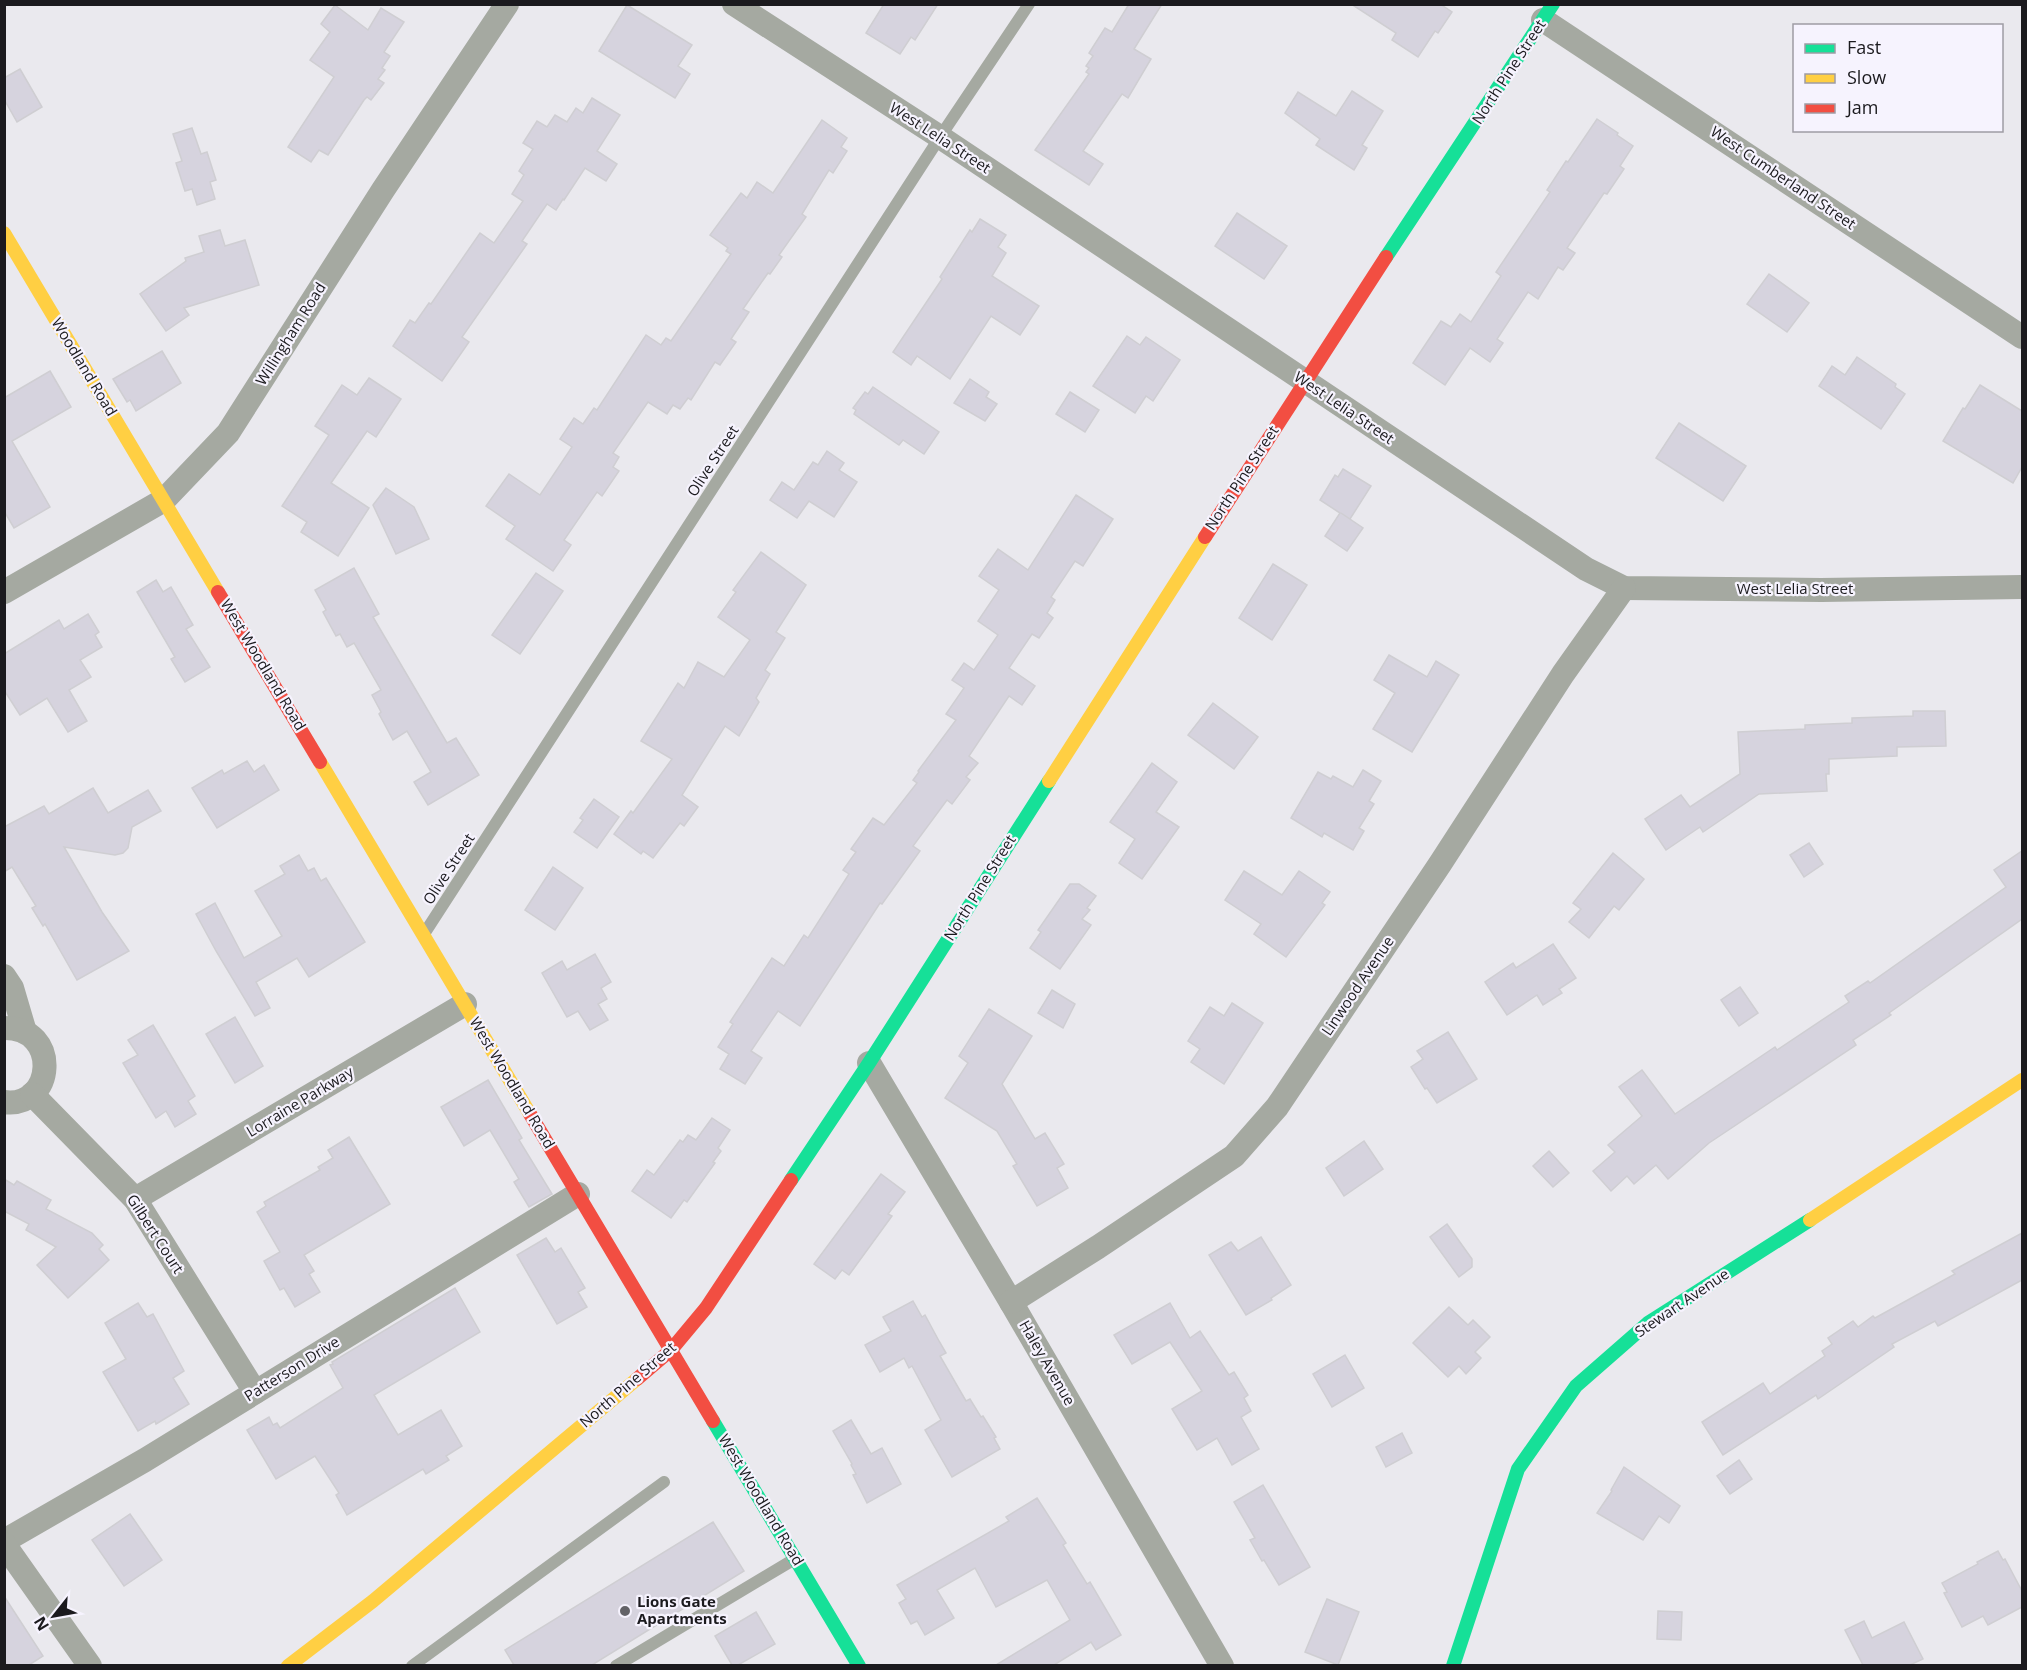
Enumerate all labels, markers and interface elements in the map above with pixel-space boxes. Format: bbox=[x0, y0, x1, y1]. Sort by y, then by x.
street label: North Pine Street bbox=[1467, 15, 1550, 128]
legend bbox=[1793, 24, 2003, 132]
text: Fast bbox=[1847, 35, 1881, 59]
text: Slow bbox=[1847, 65, 1886, 89]
text: Jam bbox=[1845, 95, 1879, 119]
street label: West Lelia Street bbox=[886, 97, 995, 177]
street label: West Cumberland Street bbox=[1707, 121, 1860, 233]
street label: Willingham Road bbox=[251, 278, 330, 389]
street label: Woodland Road bbox=[48, 314, 122, 419]
street label: West Lelia Street bbox=[1291, 366, 1398, 448]
street label: Olive Street bbox=[682, 421, 743, 500]
street label: North Pine Street bbox=[1200, 421, 1283, 534]
street label: West Lelia Street bbox=[1737, 578, 1853, 598]
street label: West Woodland Road bbox=[217, 595, 311, 734]
street label: Olive Street bbox=[418, 829, 479, 908]
street label: North Pine Street bbox=[939, 831, 1020, 944]
street label: Linwood Avenue bbox=[1317, 932, 1398, 1039]
street label: West Woodland Road bbox=[466, 1013, 560, 1152]
street label: Lorraine Parkway bbox=[242, 1061, 357, 1141]
street label: Gilbert Court bbox=[123, 1190, 189, 1277]
street label: Stewart Avenue bbox=[1630, 1263, 1732, 1341]
street label: Haley Avenue bbox=[1015, 1316, 1080, 1409]
street label: Patterson Drive bbox=[240, 1331, 343, 1405]
street label: North Pine Street bbox=[575, 1337, 680, 1432]
street label: West Woodland Road bbox=[715, 1430, 809, 1569]
north arrow bbox=[24, 1586, 84, 1646]
place label: Lions Gate Apartments bbox=[637, 1591, 727, 1628]
marker: Lions Gate Apartments bbox=[618, 1604, 632, 1618]
text: N bbox=[28, 1612, 54, 1635]

